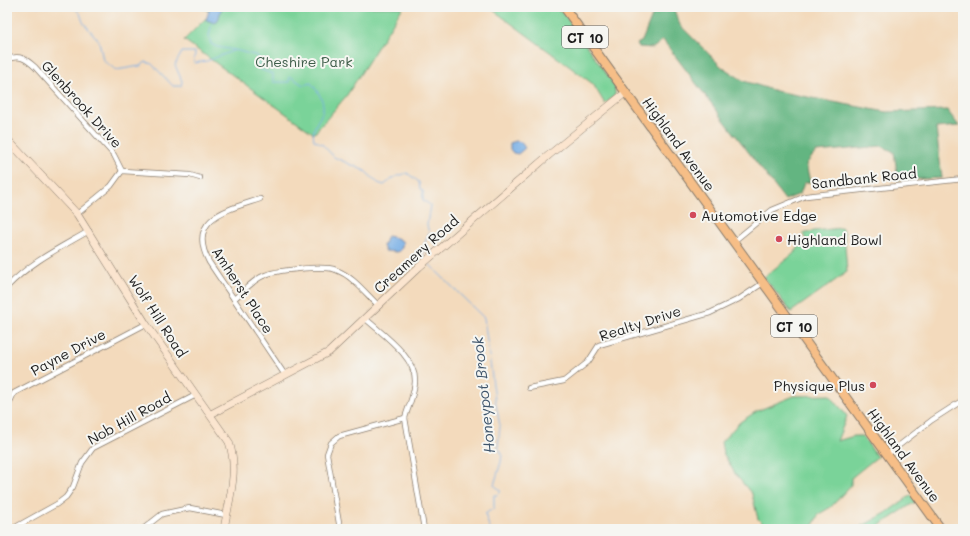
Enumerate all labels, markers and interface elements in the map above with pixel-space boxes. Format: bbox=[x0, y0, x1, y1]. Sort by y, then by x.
road number: CT 10 bbox=[562, 26, 608, 48]
park label: Cheshire Park bbox=[255, 52, 353, 71]
street label: Glenbrook Drive bbox=[38, 56, 126, 152]
street label: Highland Avenue bbox=[638, 93, 720, 195]
street label: Sandbank Road bbox=[811, 163, 918, 193]
place label: Automotive Edge bbox=[701, 206, 817, 225]
marker: Automotive Edge bbox=[688, 210, 698, 220]
street label: Creamery Road bbox=[370, 211, 463, 297]
place label: Highland Bowl bbox=[787, 230, 882, 249]
marker: Highland Bowl bbox=[774, 234, 784, 244]
street label: Amherst Place bbox=[208, 243, 278, 337]
street label: Wolf Hill Road bbox=[124, 271, 192, 361]
street label: Realty Drive bbox=[597, 301, 683, 345]
road number: CT 10 bbox=[771, 315, 817, 337]
street label: Payne Drive bbox=[27, 324, 109, 380]
water label: Honeypot Brook bbox=[467, 335, 499, 454]
place label: Physique Plus bbox=[774, 376, 865, 395]
marker: Physique Plus bbox=[868, 380, 878, 390]
street label: Nob Hill Road bbox=[84, 387, 174, 449]
street label: Highland Avenue bbox=[863, 404, 945, 506]

